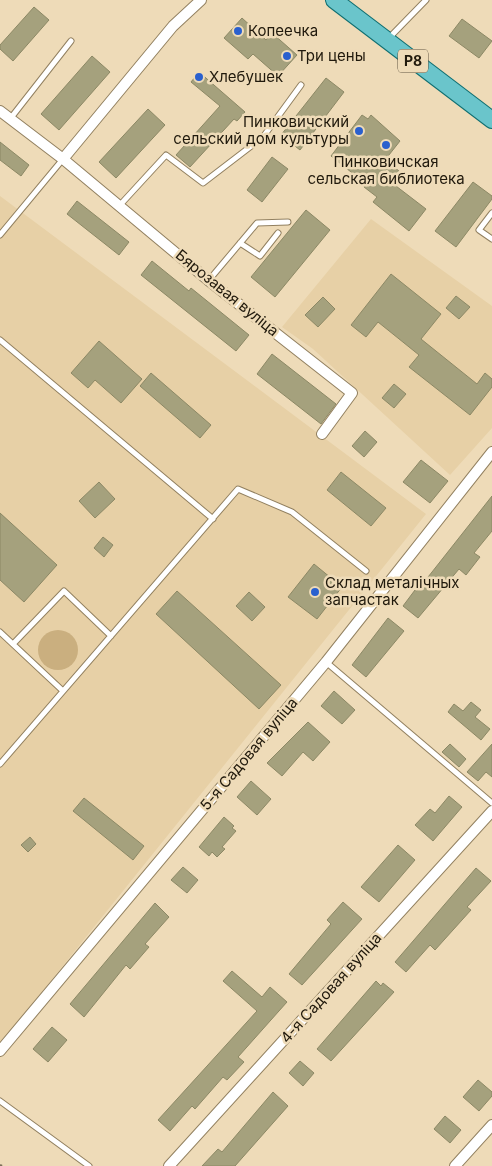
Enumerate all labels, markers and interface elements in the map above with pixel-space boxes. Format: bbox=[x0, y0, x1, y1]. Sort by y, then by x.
place label: Копеечка bbox=[248, 21, 318, 40]
marker: Копеечка bbox=[232, 25, 244, 37]
place label: Три цены bbox=[297, 46, 366, 65]
road number: Р8 bbox=[398, 49, 428, 72]
marker: Три цены bbox=[281, 50, 293, 62]
place label: Хлебушек bbox=[209, 67, 283, 86]
marker: Хлебушек bbox=[193, 71, 205, 83]
place label: Пинковичский сельский дом культуры bbox=[173, 112, 349, 148]
marker: Пинковичский сельский дом культуры bbox=[353, 125, 365, 137]
marker: Пинковичская сельская библиотека bbox=[380, 139, 392, 151]
place label: Пинковичская сельская библиотека bbox=[307, 152, 465, 188]
street label: Бярозавая вуліца bbox=[172, 245, 283, 340]
place label: Склад металічных запчастак bbox=[325, 573, 460, 609]
marker: Склад металічных запчастак bbox=[309, 586, 321, 598]
street label: 5-я Садовая вуліца bbox=[196, 693, 301, 814]
street label: 4-я Садовая вуліца bbox=[276, 928, 385, 1047]

